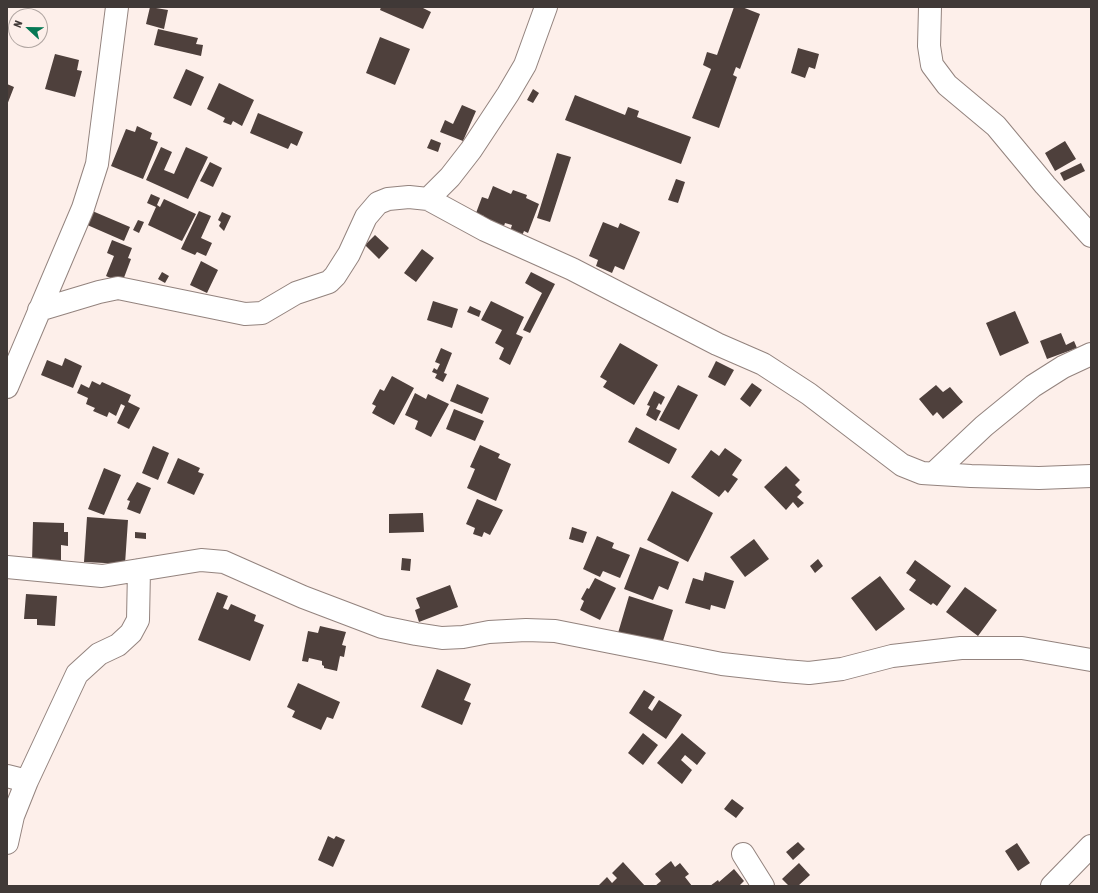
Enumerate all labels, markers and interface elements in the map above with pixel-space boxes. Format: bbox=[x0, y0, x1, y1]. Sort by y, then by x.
north arrow bbox=[8, 8, 48, 48]
text: N bbox=[11, 19, 25, 29]

